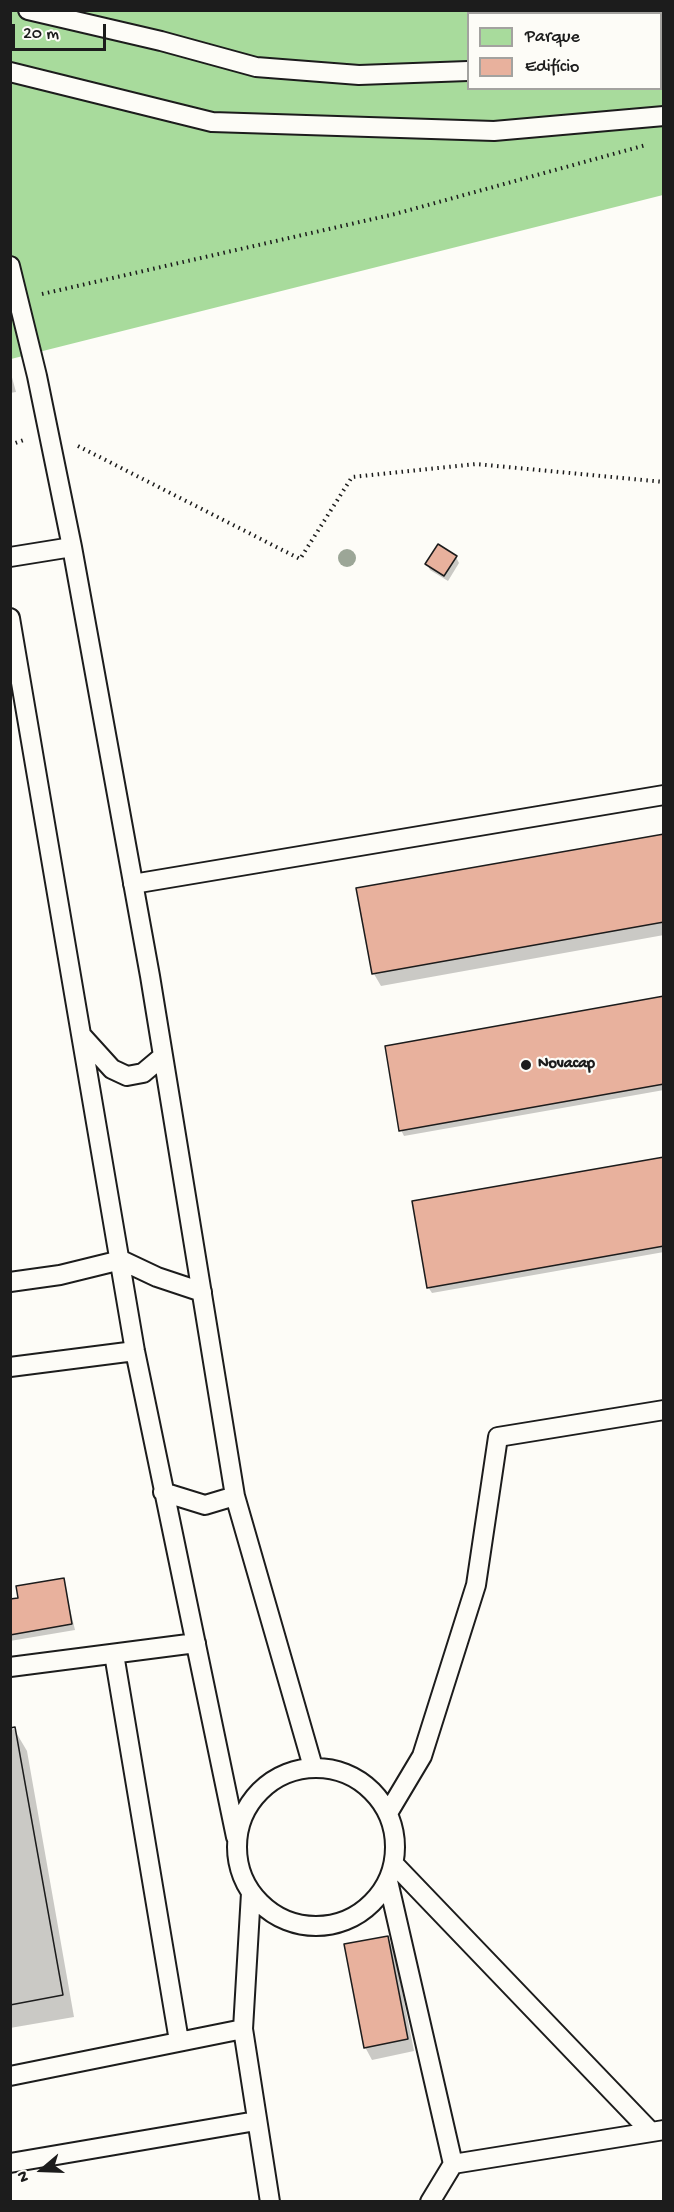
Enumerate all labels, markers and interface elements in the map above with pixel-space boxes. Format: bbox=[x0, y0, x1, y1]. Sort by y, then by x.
scale bar bbox=[15, 12, 110, 50]
legend bbox=[467, 12, 662, 90]
text: 20 m bbox=[23, 24, 59, 45]
text: Parque bbox=[525, 27, 580, 48]
text: Edifício bbox=[525, 57, 579, 78]
place label: Novacap bbox=[538, 1055, 595, 1075]
marker: Novacap bbox=[519, 1058, 533, 1072]
north arrow bbox=[12, 2140, 72, 2200]
text: N bbox=[14, 2168, 35, 2184]

